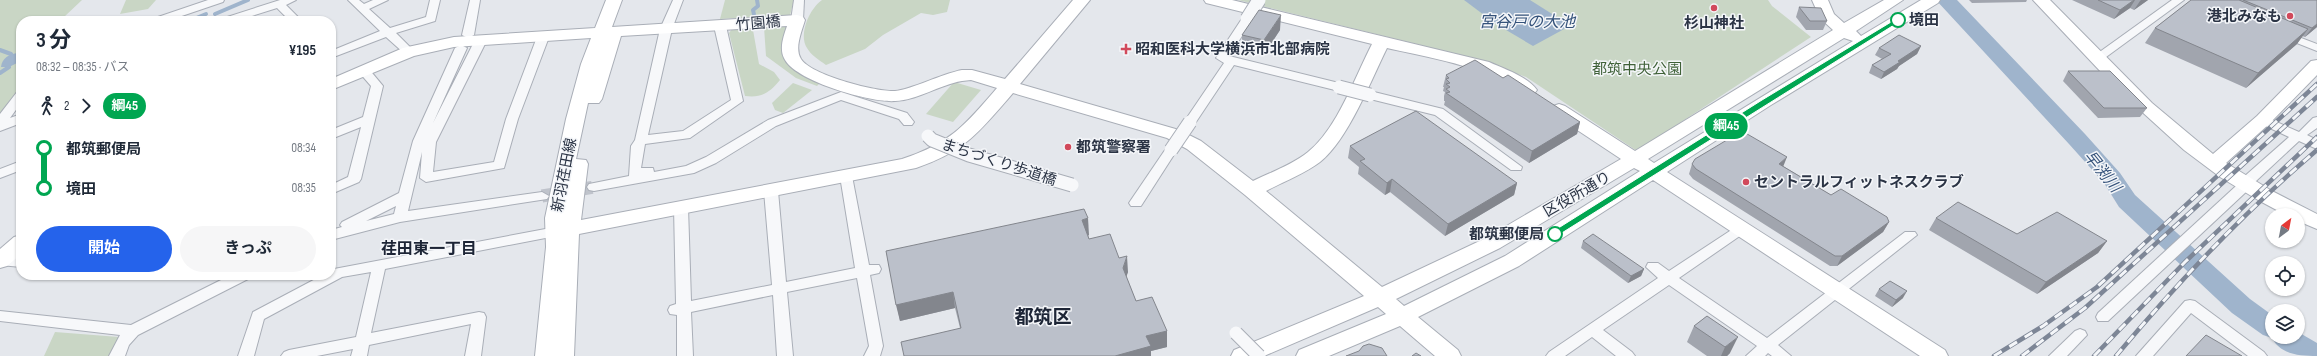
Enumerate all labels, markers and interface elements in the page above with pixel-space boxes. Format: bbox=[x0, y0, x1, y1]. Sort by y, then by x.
marker: 杉山神社 bbox=[1709, 3, 1719, 13]
place label: 港北みなも bbox=[2207, 7, 2282, 26]
place label: 境田 bbox=[1909, 11, 1939, 30]
marker: 港北みなも bbox=[2285, 11, 2295, 21]
street label: 竹園橋 bbox=[735, 12, 781, 35]
marker: 境田 bbox=[1890, 12, 1906, 28]
water label: 宮谷戸の大池 bbox=[1479, 13, 1577, 32]
place label: 杉山神社 bbox=[1684, 14, 1744, 33]
text: 3 分 bbox=[36, 27, 71, 54]
place label: 昭和医科大学横浜市北部病院 bbox=[1135, 40, 1330, 59]
text: ¥195 bbox=[289, 41, 316, 60]
marker: 昭和医科大学横浜市北部病院 bbox=[1120, 43, 1132, 55]
text: 08:32 – 08:35 · バス bbox=[36, 59, 129, 75]
park label: 都筑中央公園 bbox=[1592, 60, 1682, 79]
icon: walk bbox=[36, 95, 58, 117]
icon: forward bbox=[75, 95, 97, 117]
text: 綱45 bbox=[111, 97, 138, 114]
text: 2 bbox=[64, 98, 69, 114]
line badge: 綱45 bbox=[1703, 113, 1749, 139]
text: 綱45 bbox=[1713, 117, 1739, 134]
street label: まちづくり歩道橋 bbox=[939, 135, 1059, 190]
street label: 新羽荏田線 bbox=[548, 136, 581, 214]
place label: 都筑警察署 bbox=[1076, 138, 1151, 157]
text: 都筑郵便局 bbox=[66, 140, 141, 159]
text: 08:34 bbox=[291, 140, 316, 156]
marker: 都筑警察署 bbox=[1063, 142, 1073, 152]
water label: 早渕川 bbox=[2079, 147, 2126, 198]
street label: 区役所通り bbox=[1540, 167, 1614, 221]
place label: セントラルフィットネスクラブ bbox=[1754, 173, 1964, 192]
marker: セントラルフィットネスクラブ bbox=[1741, 177, 1751, 187]
text: 境田 bbox=[66, 180, 96, 199]
text: 08:35 bbox=[291, 180, 316, 196]
north arrow bbox=[2265, 208, 2305, 248]
map controls bbox=[2265, 208, 2305, 344]
place label: 都筑郵便局 bbox=[1469, 225, 1544, 244]
button: 開始 bbox=[36, 226, 172, 272]
button: きっぷ bbox=[180, 226, 316, 272]
marker: 都筑郵便局 bbox=[1547, 226, 1563, 242]
district label: 荏田東一丁目 bbox=[381, 240, 477, 259]
button: locate bbox=[2265, 256, 2305, 296]
button: layers bbox=[2265, 304, 2305, 344]
district label: 都筑区 bbox=[1014, 306, 1072, 329]

